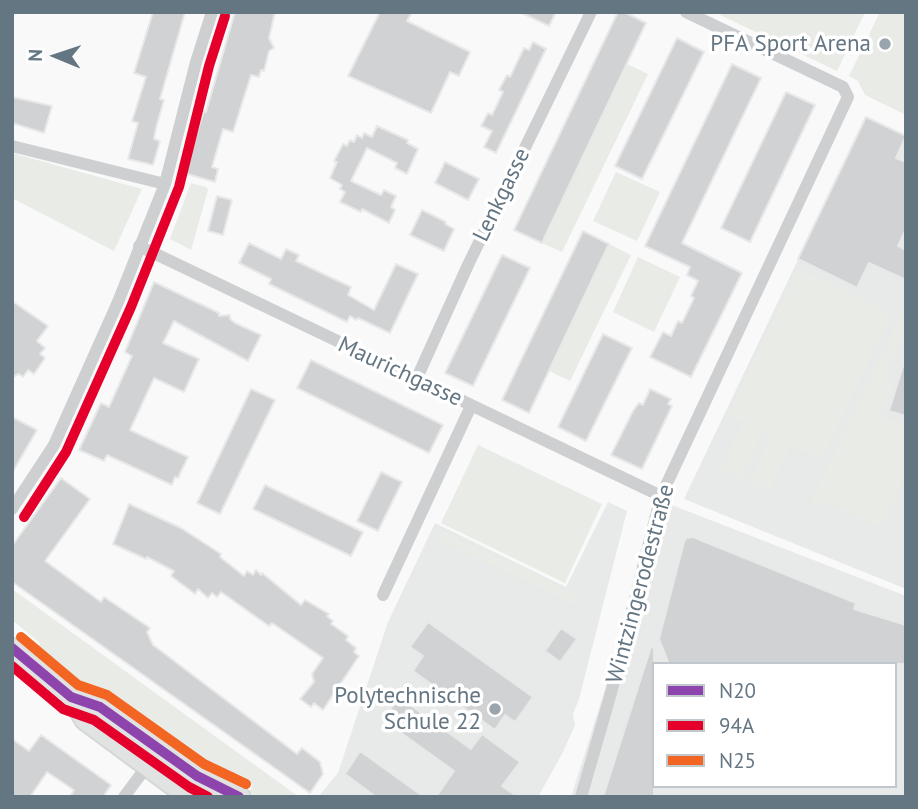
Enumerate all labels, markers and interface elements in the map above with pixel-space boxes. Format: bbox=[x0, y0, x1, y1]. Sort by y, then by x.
north arrow bbox=[21, 21, 91, 91]
place label: PFA Sport Arena bbox=[710, 30, 871, 58]
marker: PFA Sport Arena bbox=[877, 36, 893, 52]
text: N bbox=[23, 49, 47, 62]
street label: Lenkgasse bbox=[468, 144, 536, 246]
street label: Maurichgasse bbox=[334, 331, 466, 413]
street label: Wintzingerodestraße bbox=[601, 481, 681, 687]
legend bbox=[652, 662, 897, 788]
text: N20 bbox=[719, 677, 756, 704]
place label: Polytechnische Schule 22 bbox=[334, 682, 481, 736]
marker: Polytechnische Schule 22 bbox=[487, 701, 503, 717]
text: 94A bbox=[719, 712, 754, 739]
text: N25 bbox=[719, 747, 756, 774]

